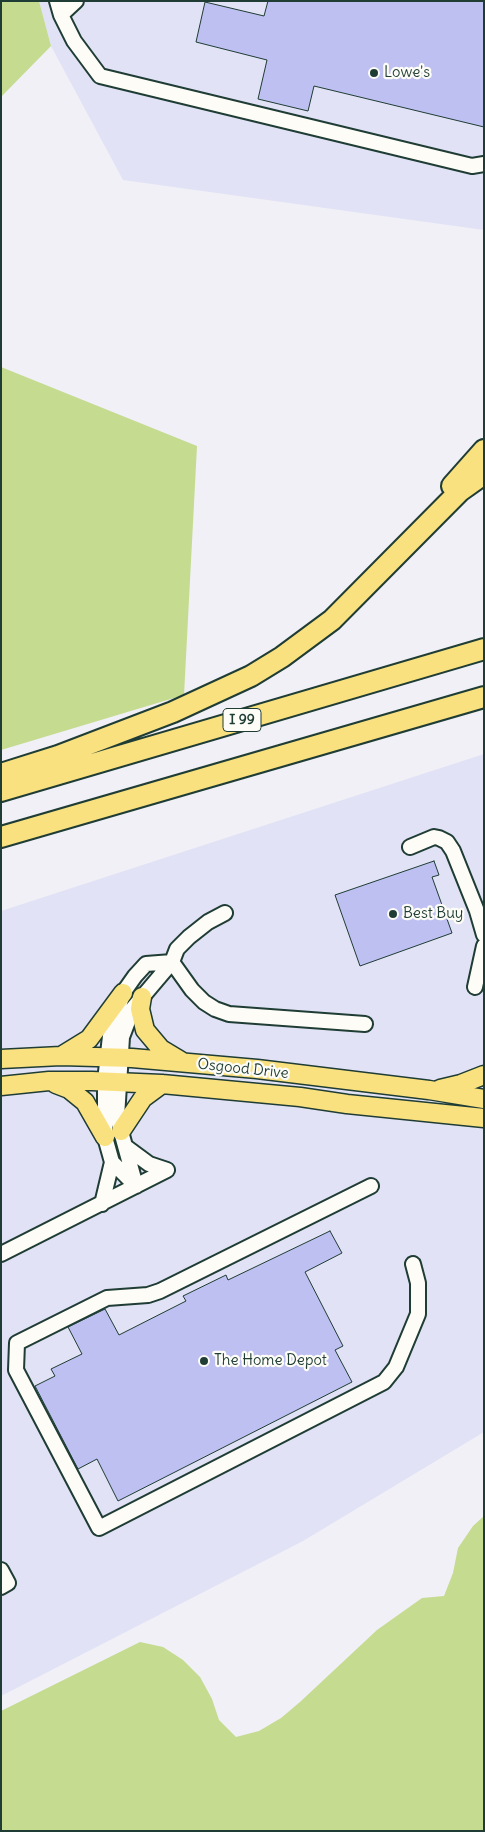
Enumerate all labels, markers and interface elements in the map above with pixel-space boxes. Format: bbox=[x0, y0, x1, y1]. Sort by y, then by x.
place label: Lowe's bbox=[384, 64, 430, 82]
marker: Lowe's bbox=[368, 67, 380, 79]
road number: I 99 bbox=[223, 708, 261, 732]
place label: Best Buy bbox=[403, 905, 463, 923]
marker: Best Buy bbox=[387, 908, 399, 920]
street label: Osgood Drive bbox=[197, 1055, 289, 1083]
place label: The Home Depot bbox=[214, 1352, 327, 1370]
marker: The Home Depot bbox=[198, 1355, 210, 1367]

